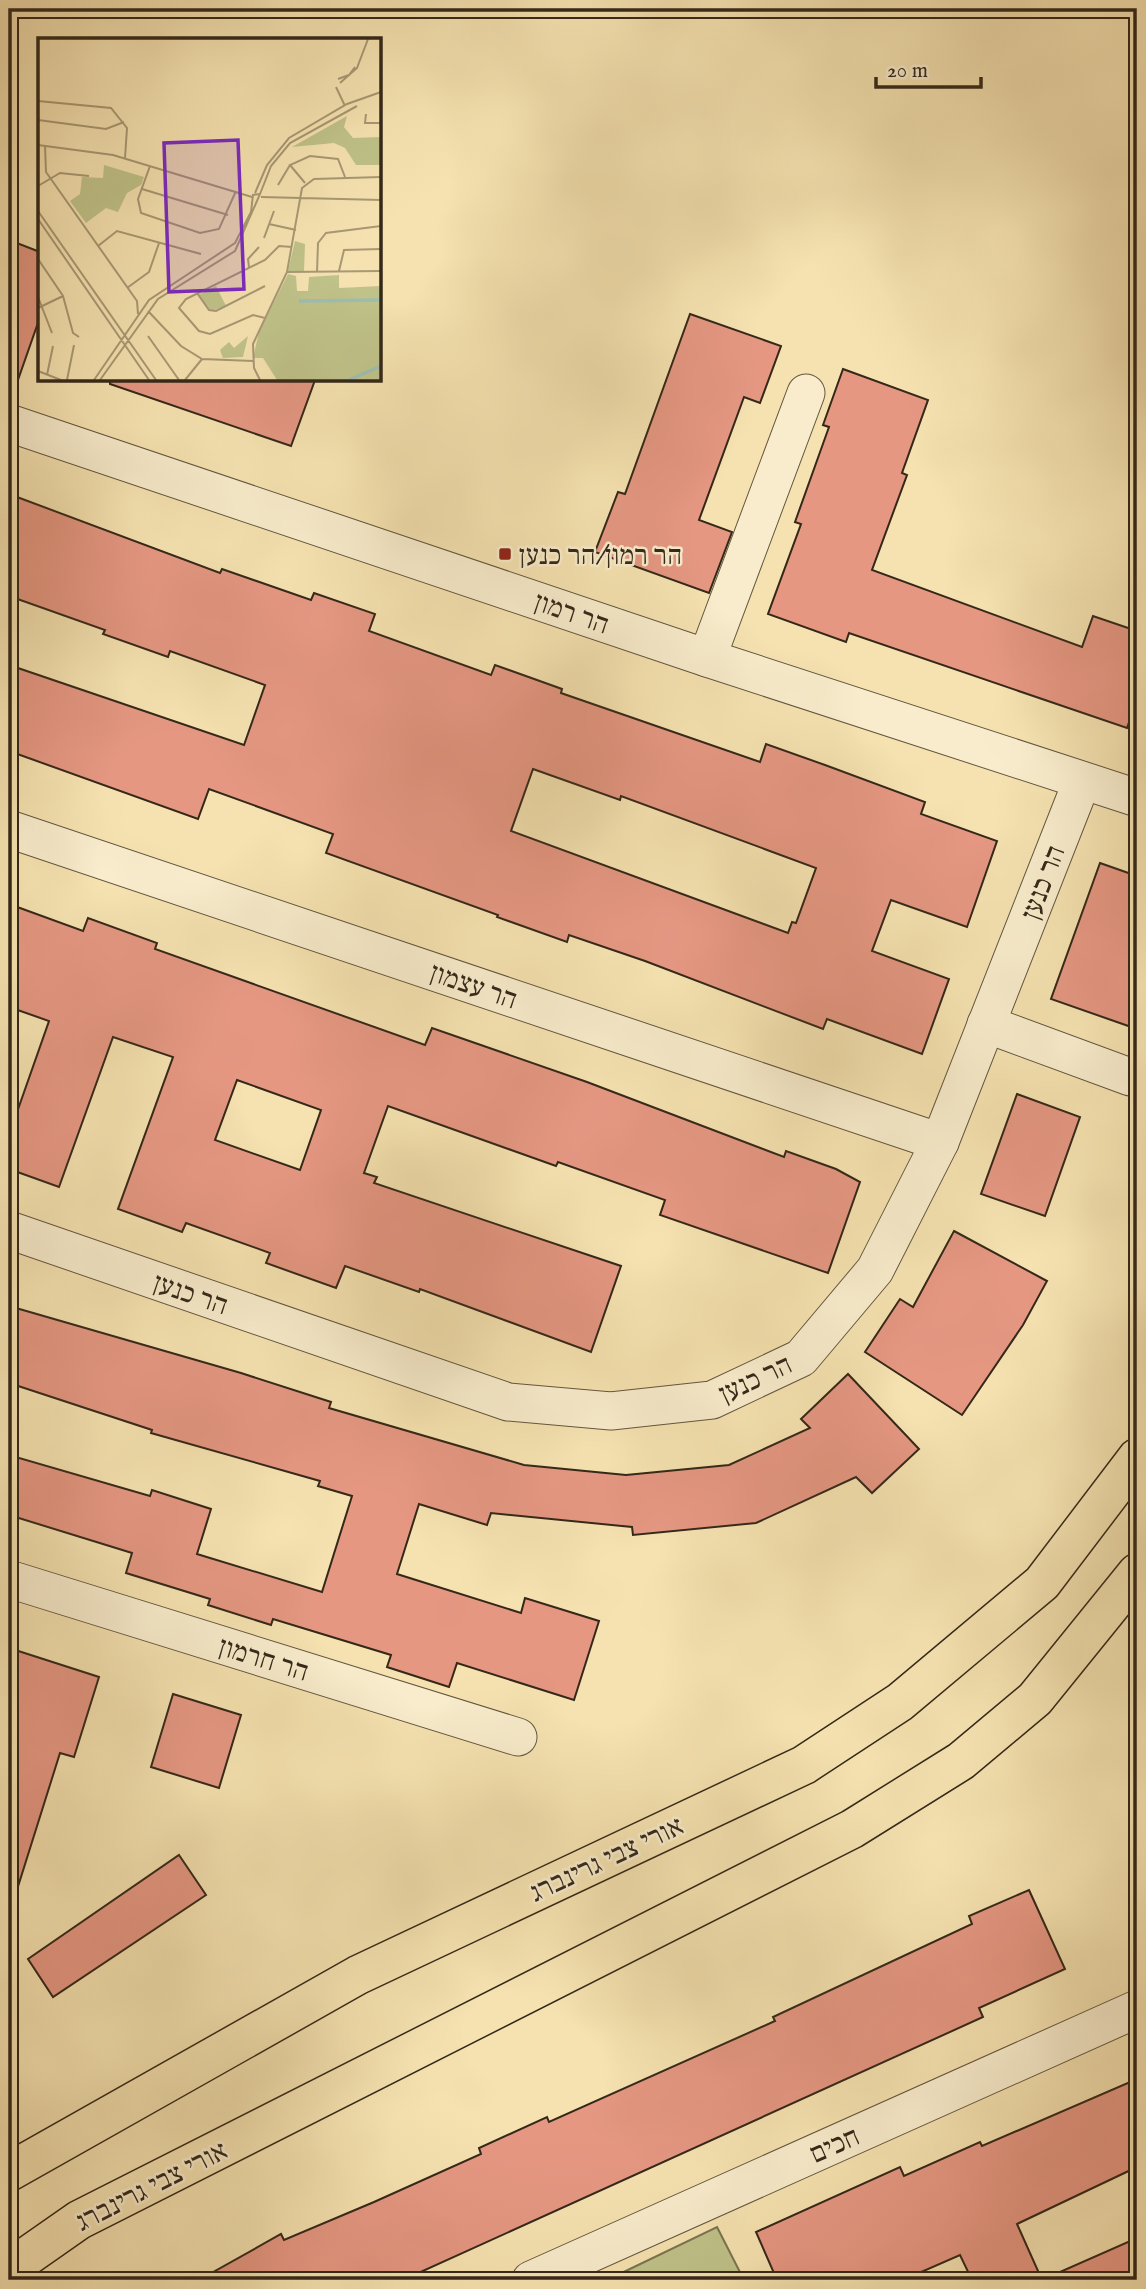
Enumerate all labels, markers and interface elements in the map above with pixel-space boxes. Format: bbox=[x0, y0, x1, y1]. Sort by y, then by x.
inset map bbox=[38, 38, 382, 382]
scale bar bbox=[876, 46, 982, 90]
text: 20 m bbox=[887, 58, 928, 85]
place label: הר רמון/הר כנען bbox=[519, 539, 682, 574]
marker: הר רמון/הר כנען bbox=[497, 546, 513, 562]
street label: הר רמון bbox=[529, 585, 613, 643]
street label: הר כנען bbox=[1014, 841, 1074, 925]
street label: הר עצמון bbox=[425, 956, 521, 1019]
street label: הר כנען bbox=[148, 1266, 232, 1324]
street label: הר כנען bbox=[714, 1348, 798, 1412]
street label: הר חרמון bbox=[214, 1630, 312, 1691]
street label: אורי צבי גרינברג bbox=[524, 1809, 690, 1911]
street label: חכים bbox=[804, 2120, 866, 2173]
street label: אורי צבי גרינברג bbox=[70, 2134, 234, 2240]

